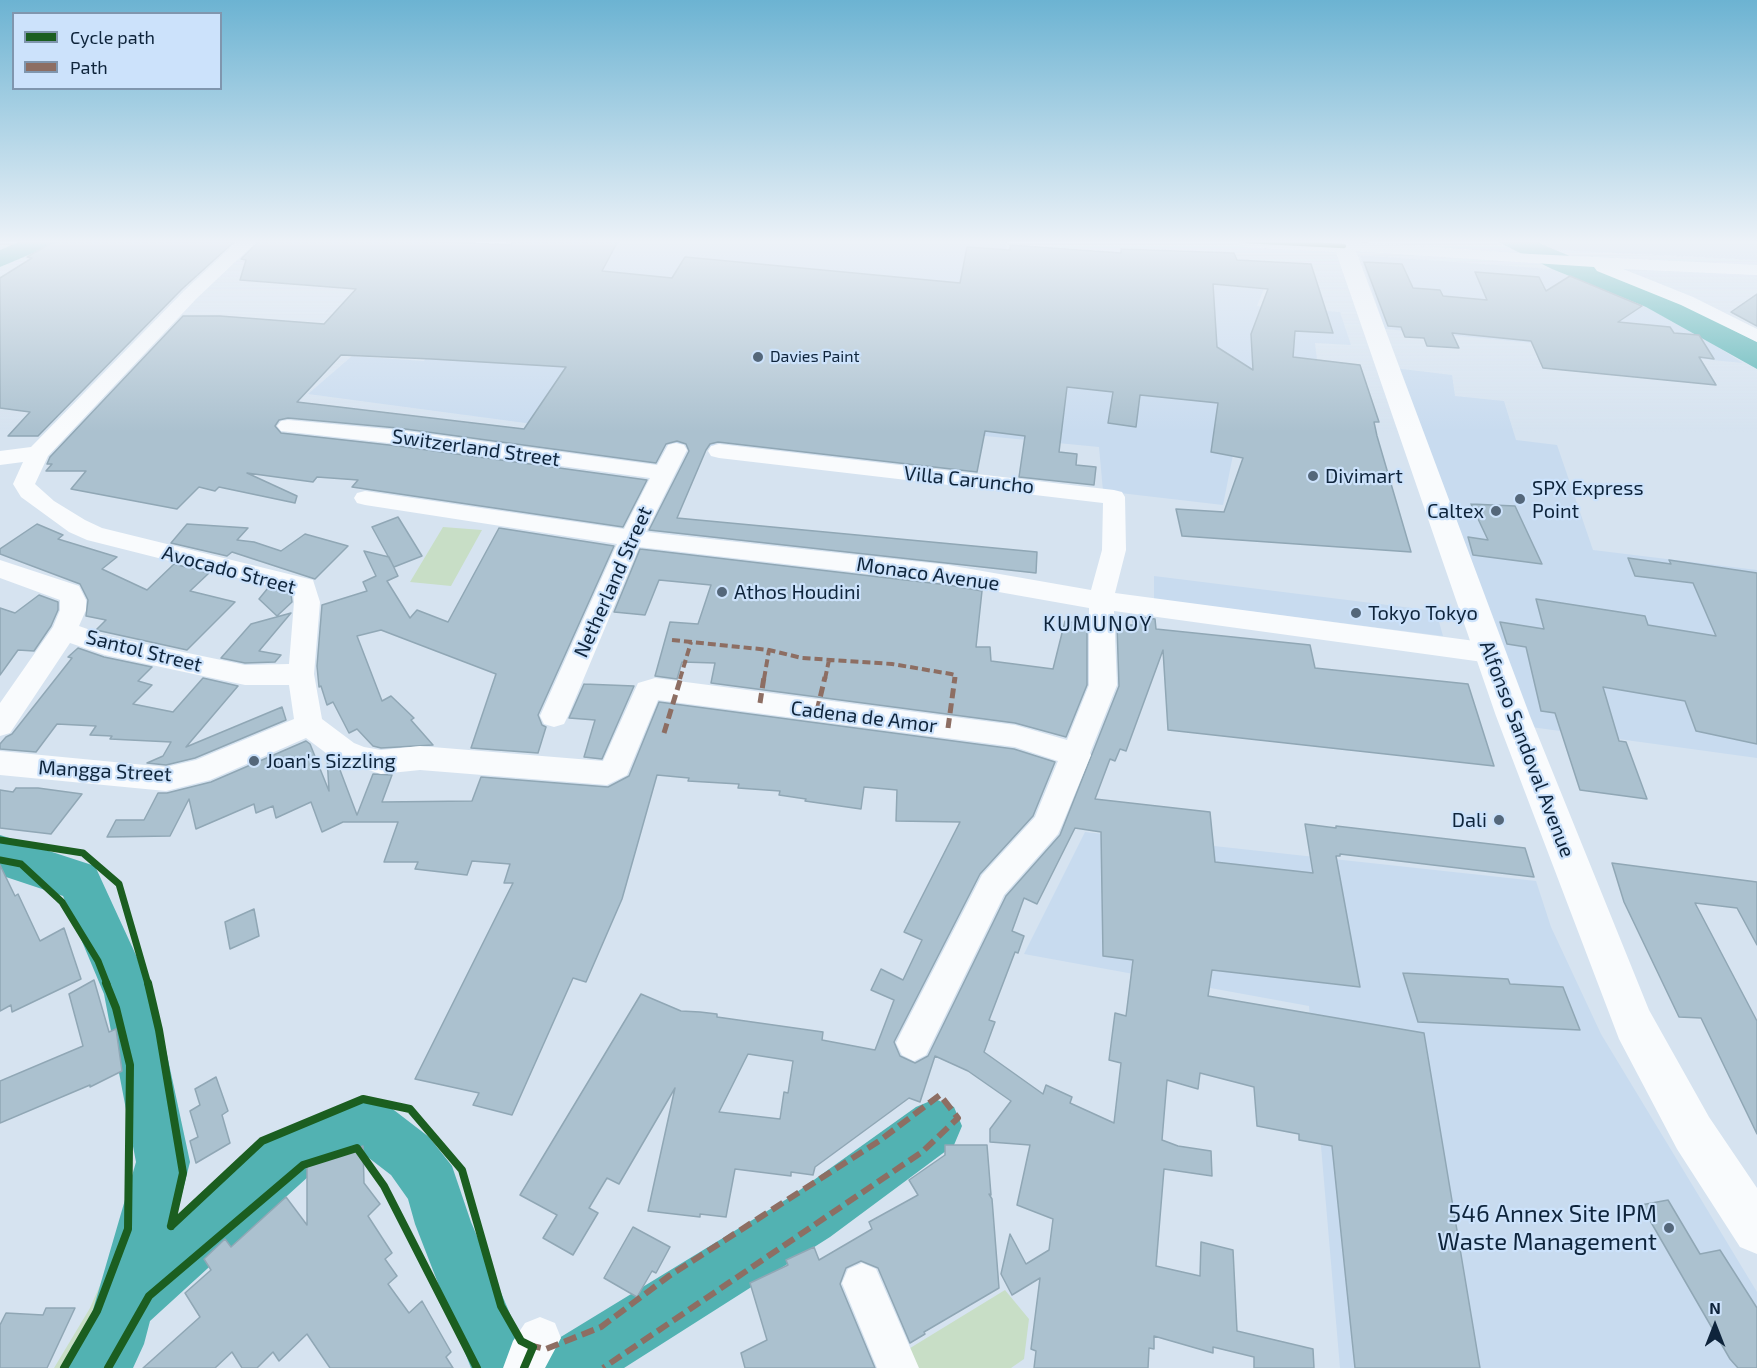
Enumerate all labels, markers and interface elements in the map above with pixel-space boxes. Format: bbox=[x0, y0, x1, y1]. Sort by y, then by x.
legend bbox=[12, 12, 222, 90]
text: Cycle path bbox=[70, 26, 155, 48]
text: Path bbox=[70, 56, 108, 78]
place label: Davies Paint bbox=[770, 347, 860, 367]
marker: Davies Paint bbox=[751, 350, 765, 364]
street label: Switzerland Street bbox=[391, 424, 561, 472]
street label: Villa Caruncho bbox=[903, 461, 1035, 499]
place label: Divimart bbox=[1325, 464, 1403, 488]
marker: Divimart bbox=[1306, 469, 1320, 483]
place label: SPX Express Point bbox=[1532, 476, 1644, 523]
marker: SPX Express Point bbox=[1513, 492, 1527, 506]
place label: Caltex bbox=[1427, 499, 1484, 523]
street label: Netherland Street bbox=[569, 503, 657, 661]
marker: Caltex bbox=[1489, 504, 1503, 518]
street label: Avocado Street bbox=[159, 541, 299, 599]
street label: Monaco Avenue bbox=[855, 552, 1001, 596]
place label: Athos Houdini bbox=[734, 580, 861, 604]
marker: Athos Houdini bbox=[715, 585, 729, 599]
place label: Tokyo Tokyo bbox=[1368, 601, 1478, 625]
marker: Tokyo Tokyo bbox=[1349, 606, 1363, 620]
district label: KUMUNOY bbox=[1043, 611, 1153, 637]
street label: Santol Street bbox=[83, 625, 205, 677]
street label: Alfonso Sandoval Avenue bbox=[1475, 637, 1579, 861]
street label: Cadena de Amor bbox=[789, 696, 939, 738]
place label: Joan's Sizzling bbox=[266, 749, 396, 773]
marker: Joan's Sizzling bbox=[247, 754, 261, 768]
street label: Mangga Street bbox=[38, 756, 172, 786]
place label: Dali bbox=[1452, 808, 1487, 832]
marker: Dali bbox=[1492, 813, 1506, 827]
place label: 546 Annex Site IPM Waste Management bbox=[1437, 1200, 1657, 1256]
marker: 546 Annex Site IPM Waste Management bbox=[1662, 1221, 1676, 1235]
north arrow bbox=[1685, 1296, 1745, 1356]
text: N bbox=[1709, 1298, 1721, 1317]

